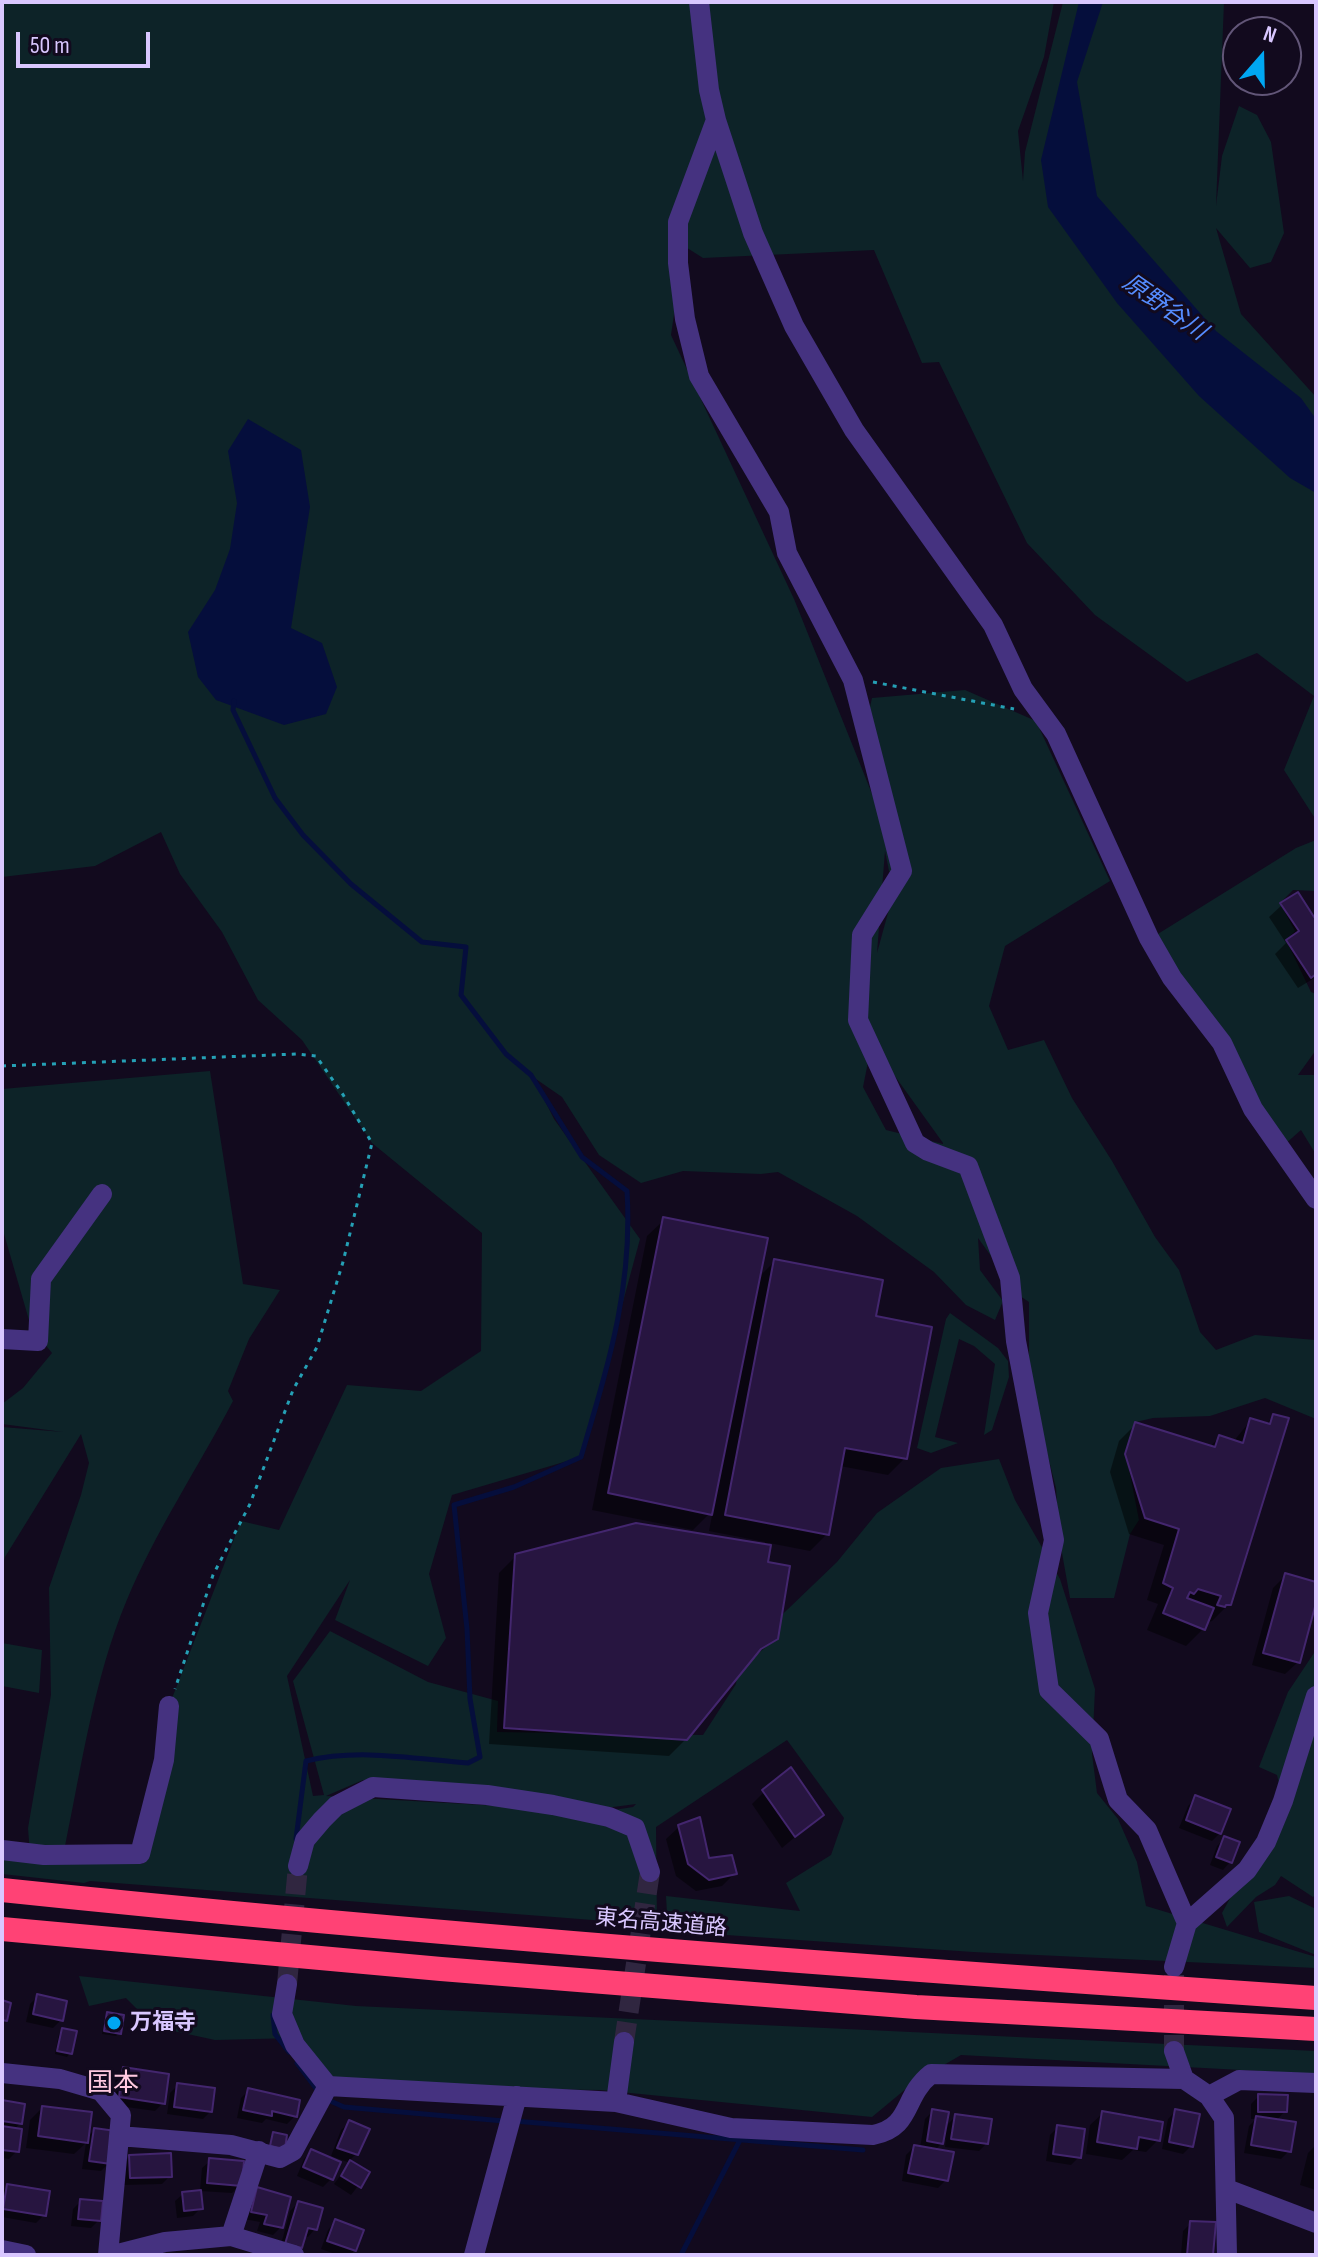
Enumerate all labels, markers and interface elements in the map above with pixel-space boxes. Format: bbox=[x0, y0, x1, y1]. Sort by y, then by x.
scale bar bbox=[20, 16, 154, 66]
north arrow bbox=[1222, 16, 1302, 96]
text: N bbox=[1260, 20, 1280, 50]
text: 50 m bbox=[30, 31, 70, 60]
water label: 原野谷川 bbox=[1116, 269, 1212, 347]
street label: 東名高速道路 bbox=[594, 1905, 728, 1943]
place label: 万福寺 bbox=[130, 2010, 196, 2036]
marker: 万福寺 bbox=[105, 2014, 123, 2032]
district label: 国本 bbox=[87, 2068, 139, 2100]

